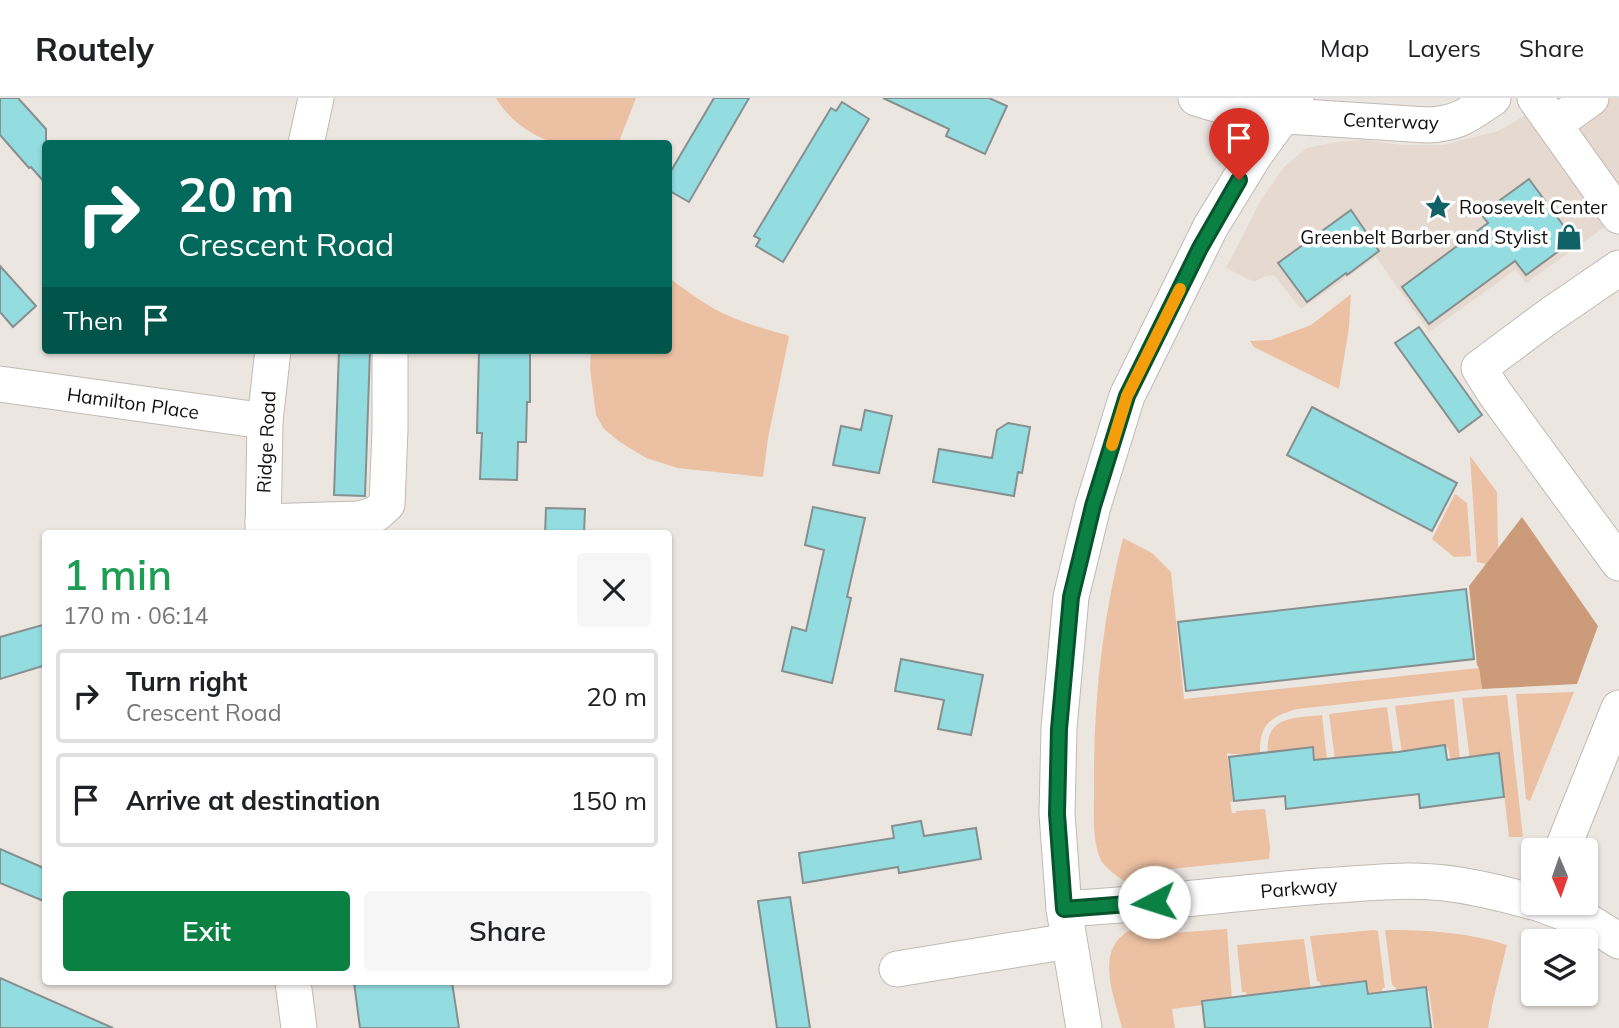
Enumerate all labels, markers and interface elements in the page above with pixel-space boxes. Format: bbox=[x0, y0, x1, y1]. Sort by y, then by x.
text: Routely bbox=[35, 28, 154, 69]
text: Map bbox=[1320, 33, 1369, 63]
text: Layers bbox=[1407, 33, 1481, 63]
text: Share bbox=[1519, 33, 1584, 63]
street label: Centerway bbox=[1343, 107, 1439, 135]
pin bbox=[1209, 108, 1269, 180]
icon: arrive bbox=[1220, 119, 1258, 157]
text: 20 m bbox=[178, 163, 294, 224]
icon: right bbox=[63, 168, 154, 259]
place icon: Roosevelt Center bbox=[1423, 192, 1453, 222]
place label: Roosevelt Center bbox=[1459, 195, 1607, 219]
shop icon: Greenbelt Barber and Stylist bbox=[1554, 222, 1584, 252]
text: Crescent Road bbox=[178, 224, 394, 264]
place label: Greenbelt Barber and Stylist bbox=[1300, 225, 1548, 249]
icon: arrive bbox=[137, 301, 175, 339]
text: Then bbox=[63, 304, 123, 337]
street label: Hamilton Place bbox=[65, 382, 201, 424]
street label: Ridge Road bbox=[251, 390, 281, 494]
text: 1 min bbox=[63, 548, 172, 601]
button: close bbox=[577, 553, 651, 627]
text: 170 m · 06:14 bbox=[63, 601, 208, 630]
text: Turn right bbox=[126, 665, 247, 698]
icon: right bbox=[67, 677, 105, 715]
text: 20 m bbox=[586, 680, 647, 713]
text: Crescent Road bbox=[126, 698, 281, 727]
icon: arrive bbox=[67, 781, 105, 819]
text: Arrive at destination bbox=[126, 784, 381, 817]
text: 150 m bbox=[571, 784, 647, 817]
north arrow bbox=[1521, 838, 1598, 915]
map controls bbox=[1521, 838, 1598, 1006]
position arrow bbox=[1117, 865, 1191, 939]
street label: Parkway bbox=[1259, 873, 1339, 903]
button: Exit bbox=[63, 891, 350, 971]
button: Share bbox=[364, 891, 651, 971]
button: layers bbox=[1521, 929, 1598, 1006]

